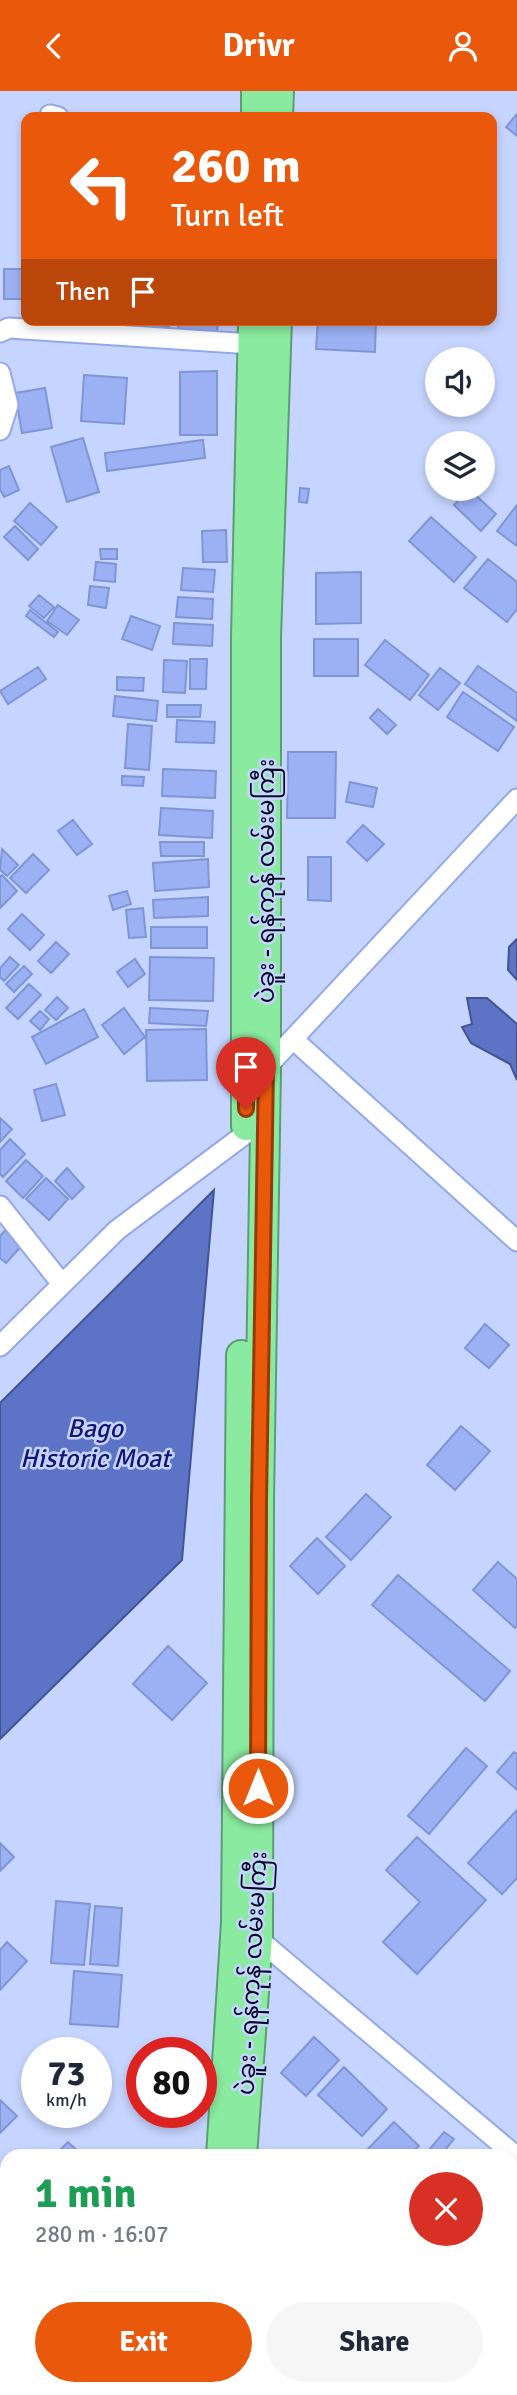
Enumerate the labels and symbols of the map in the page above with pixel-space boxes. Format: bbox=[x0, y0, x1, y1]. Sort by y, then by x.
street label: ပဲခူး - ရန်ကုန် လမ်းမကြီး bbox=[250, 759, 285, 1003]
pin bbox=[216, 1037, 276, 1109]
water label: Bago Historic Moat bbox=[20, 1413, 173, 1475]
position arrow bbox=[221, 1751, 295, 1825]
street label: ပဲခူး - ရန်ကုန် လမ်းမကြီး bbox=[230, 1850, 277, 2096]
speed limit sign: 80 bbox=[126, 2037, 217, 2128]

